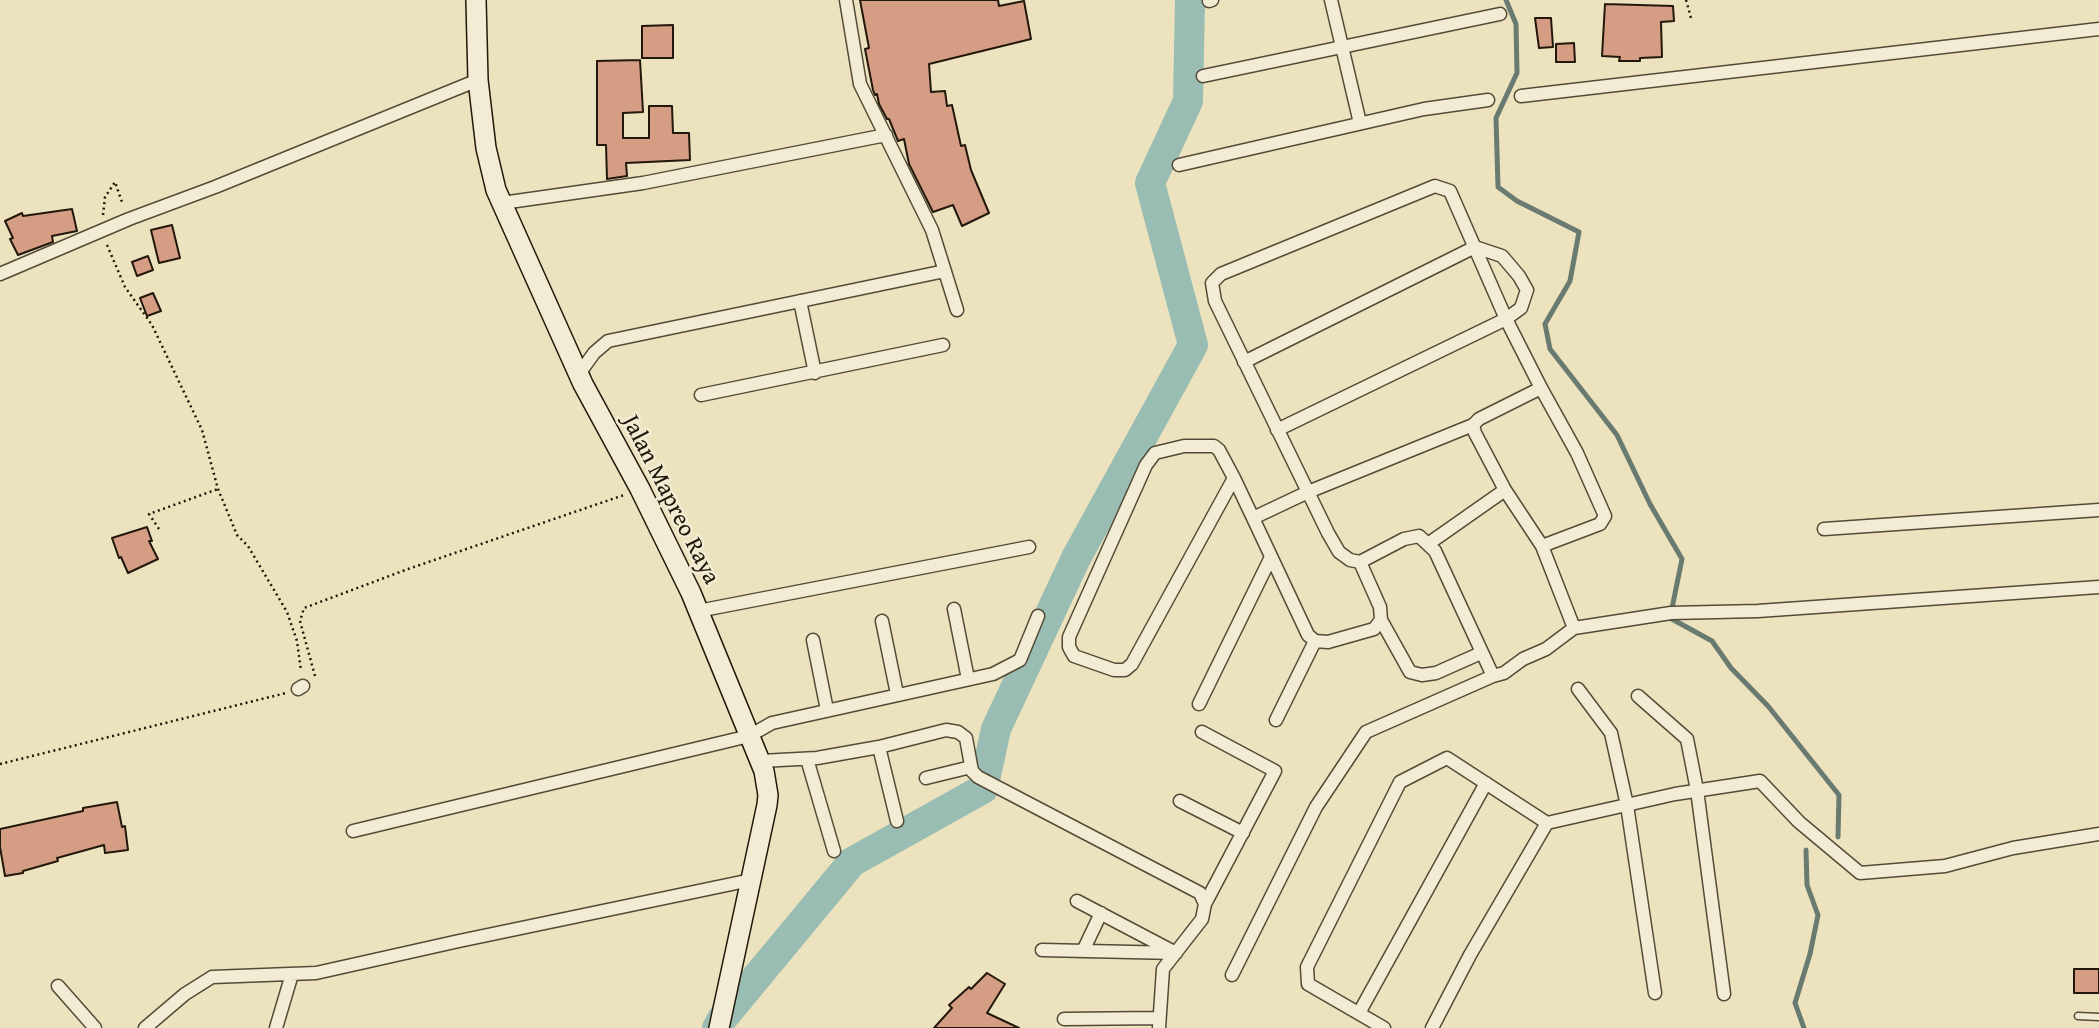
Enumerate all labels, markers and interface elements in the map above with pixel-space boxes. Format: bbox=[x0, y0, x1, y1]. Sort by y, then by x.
street label: Jalan Mapreo Raya bbox=[615, 411, 725, 589]

